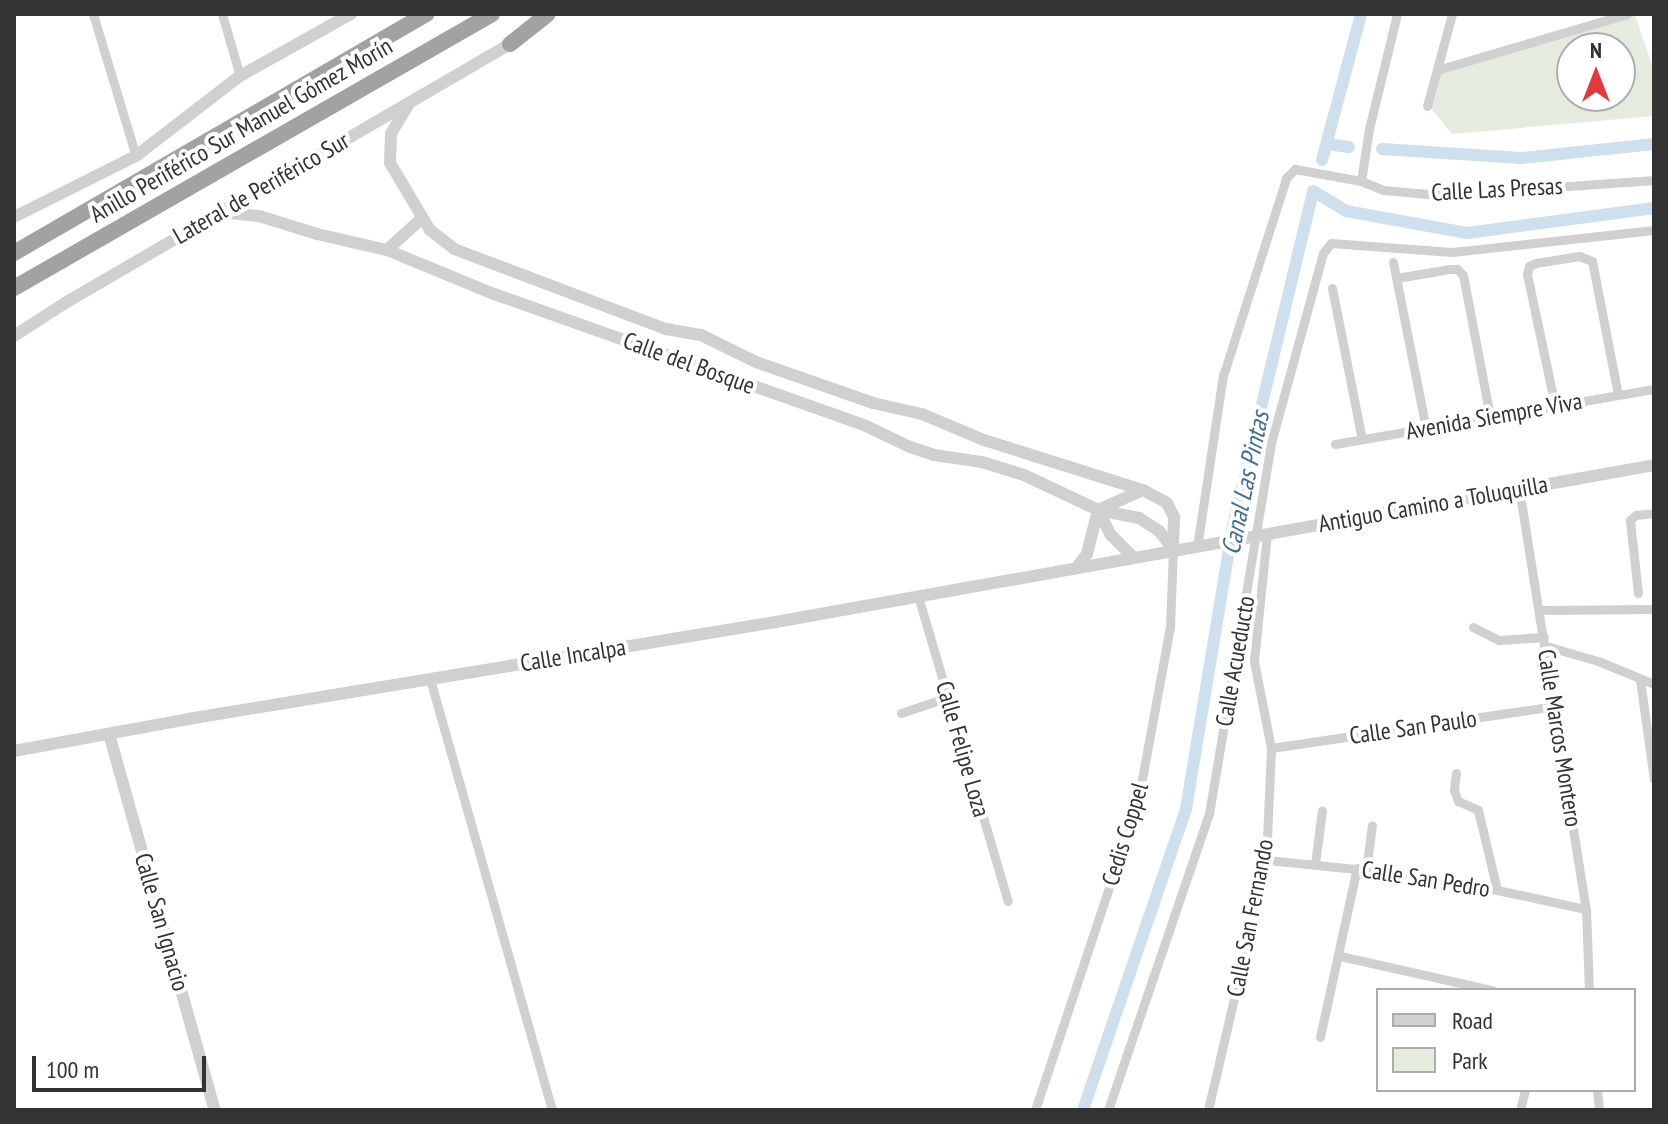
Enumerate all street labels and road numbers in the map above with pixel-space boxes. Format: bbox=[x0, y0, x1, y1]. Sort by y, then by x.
street label: Anillo Periférico Sur Manuel Gómez Morín bbox=[84, 31, 398, 229]
street label: Lateral de Periférico Sur bbox=[168, 126, 354, 250]
street label: Calle Las Presas bbox=[1431, 171, 1563, 207]
street label: Calle del Bosque bbox=[619, 326, 759, 400]
street label: Avenida Siempre Viva bbox=[1403, 386, 1585, 446]
street label: Antiguo Camino a Toluquilla bbox=[1316, 470, 1550, 538]
street label: Calle Acueducto bbox=[1209, 593, 1261, 729]
street label: Calle Incalpa bbox=[518, 632, 628, 678]
street label: Calle Marcos Montero bbox=[1532, 647, 1588, 829]
street label: Calle Felipe Loza bbox=[930, 678, 996, 820]
street label: Calle San Paulo bbox=[1348, 704, 1478, 750]
street label: Cedis Coppel bbox=[1096, 779, 1154, 889]
street label: Calle San Fernando bbox=[1221, 837, 1279, 999]
street label: Calle San Ignacio bbox=[129, 850, 195, 994]
street label: Calle San Pedro bbox=[1360, 855, 1492, 903]

